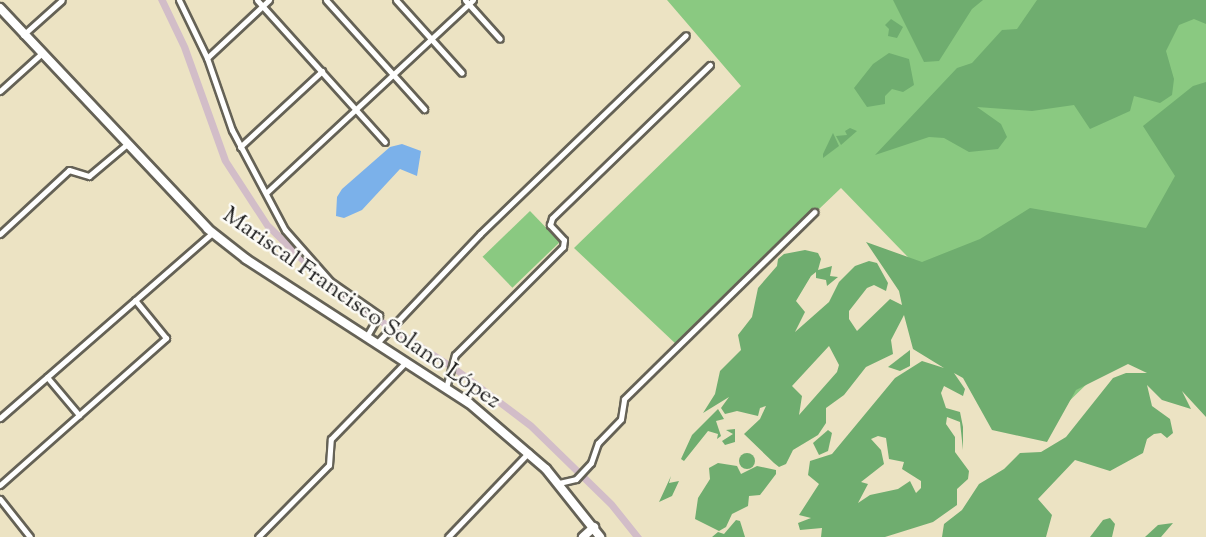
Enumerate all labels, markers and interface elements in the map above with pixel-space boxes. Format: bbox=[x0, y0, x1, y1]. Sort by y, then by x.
street label: Mariscal Francisco Solano López bbox=[216, 202, 506, 416]

